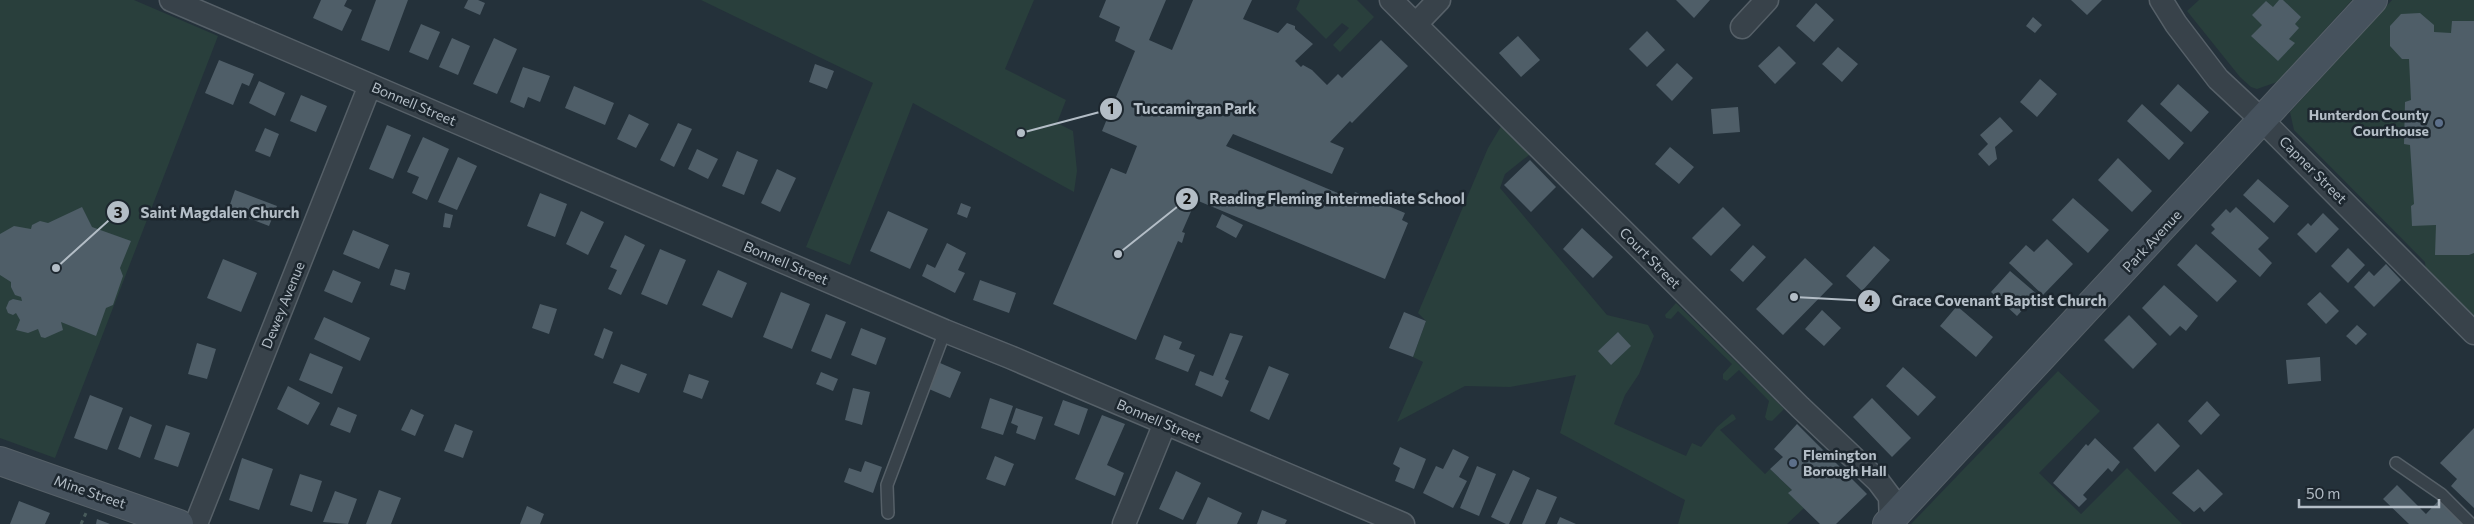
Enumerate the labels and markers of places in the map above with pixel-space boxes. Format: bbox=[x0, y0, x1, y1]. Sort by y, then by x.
callout: Tuccamirgan Park bbox=[1099, 94, 1267, 124]
place label: Hunterdon County Courthouse bbox=[2309, 106, 2429, 139]
marker: Hunterdon County Courthouse bbox=[2433, 117, 2445, 129]
callout: Reading Fleming Intermediate School bbox=[1175, 184, 1475, 214]
callout: Saint Magdalen Church bbox=[105, 197, 309, 227]
callout: Grace Covenant Baptist Church bbox=[1857, 286, 2116, 316]
place label: Flemington Borough Hall bbox=[1803, 446, 1887, 479]
marker: Flemington Borough Hall bbox=[1787, 457, 1799, 469]

